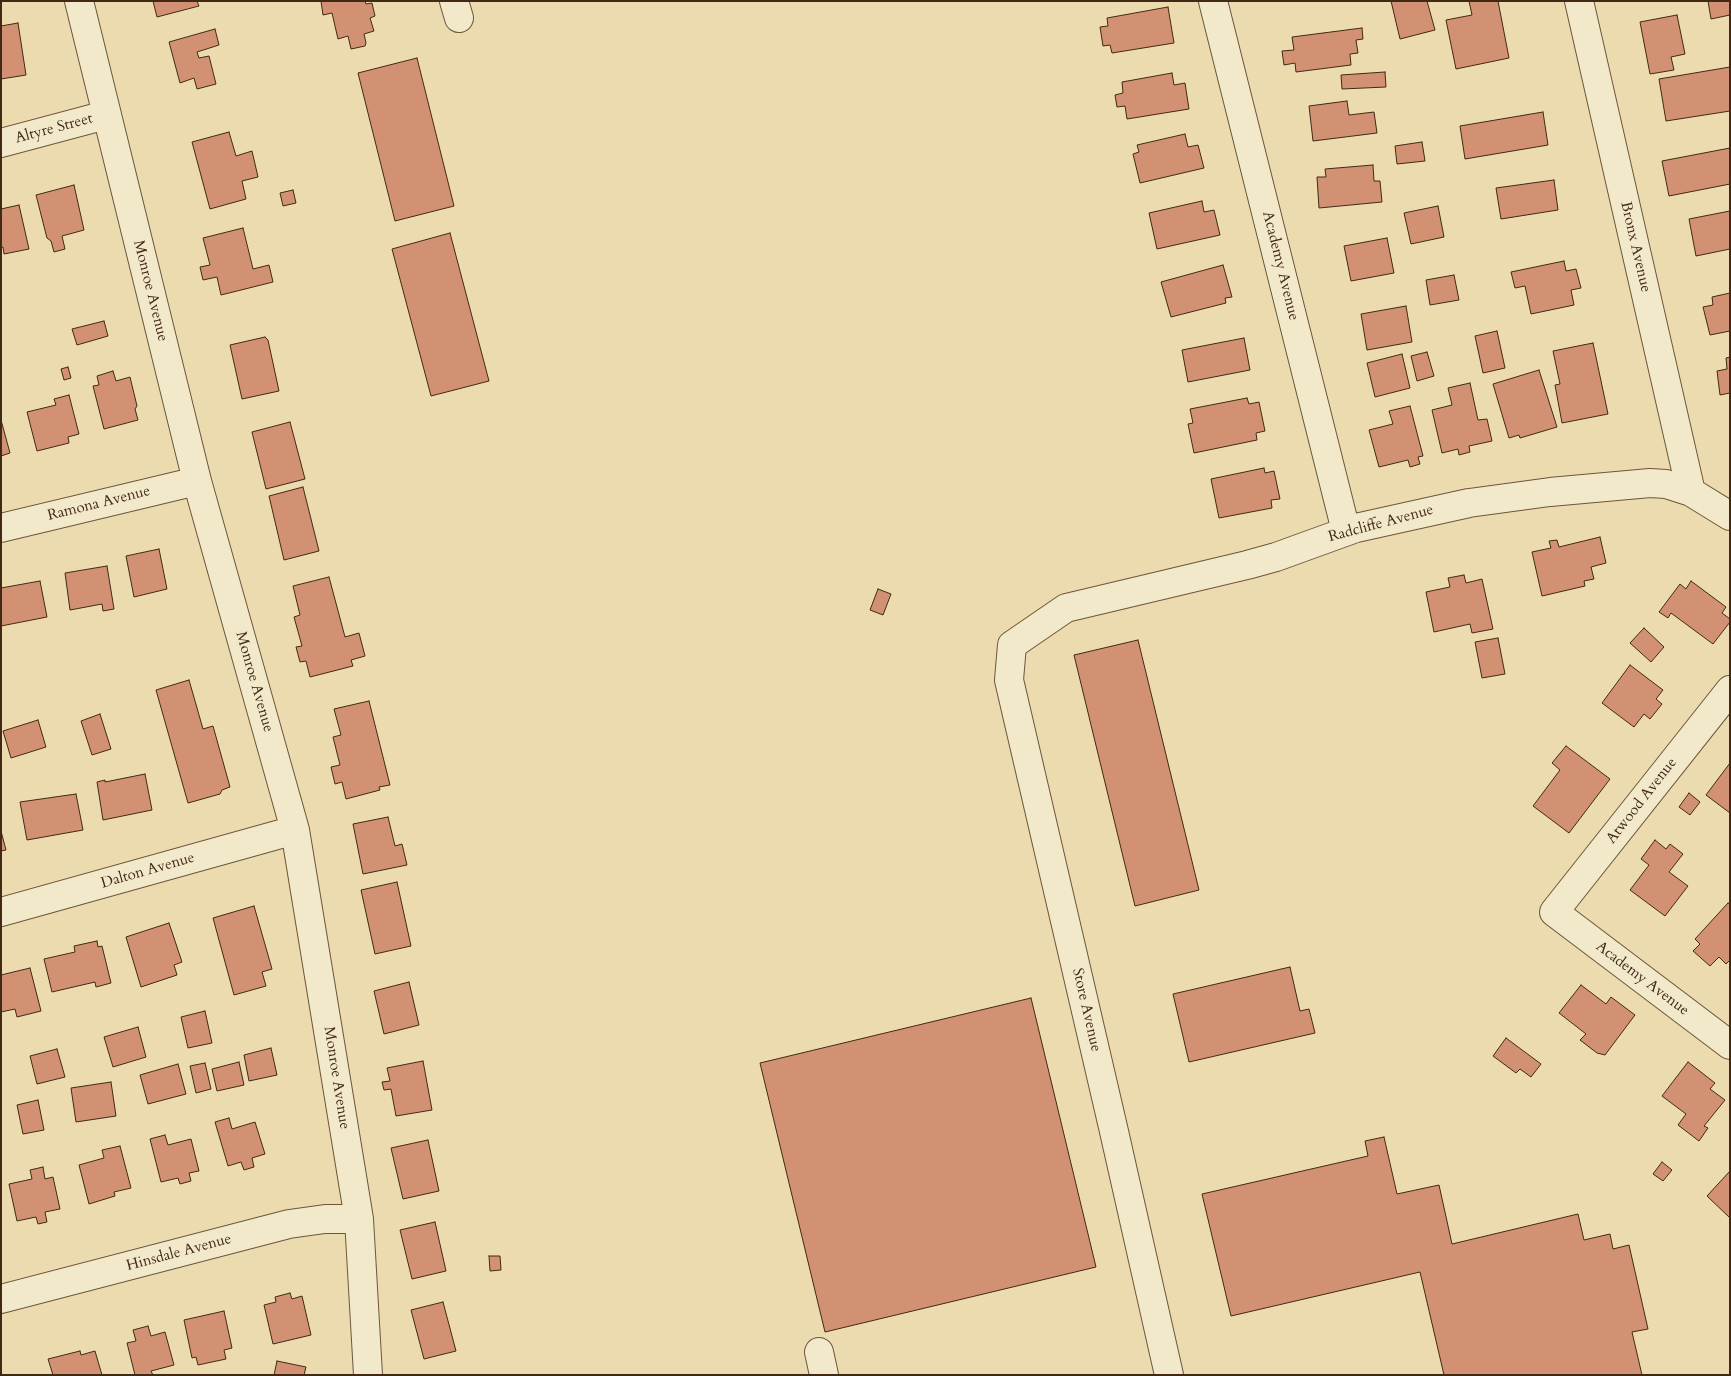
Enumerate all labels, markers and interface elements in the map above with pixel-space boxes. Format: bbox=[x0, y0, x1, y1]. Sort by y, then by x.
street label: Altyre Street bbox=[13, 110, 95, 148]
street label: Bronx Avenue bbox=[1616, 200, 1654, 294]
street label: Academy Avenue bbox=[1258, 209, 1302, 323]
street label: Monroe Avenue bbox=[129, 238, 171, 344]
street label: Ramona Avenue bbox=[46, 483, 152, 525]
street label: Radcliffe Avenue bbox=[1326, 501, 1436, 547]
street label: Monroe Avenue bbox=[231, 630, 277, 734]
street label: Atwood Avenue bbox=[1603, 754, 1681, 848]
street label: Dalton Avenue bbox=[99, 849, 197, 893]
street label: Academy Avenue bbox=[1592, 938, 1692, 1020]
street label: Store Avenue bbox=[1068, 966, 1104, 1054]
street label: Monroe Avenue bbox=[319, 1025, 353, 1131]
street label: Hinsdale Avenue bbox=[124, 1230, 234, 1276]

